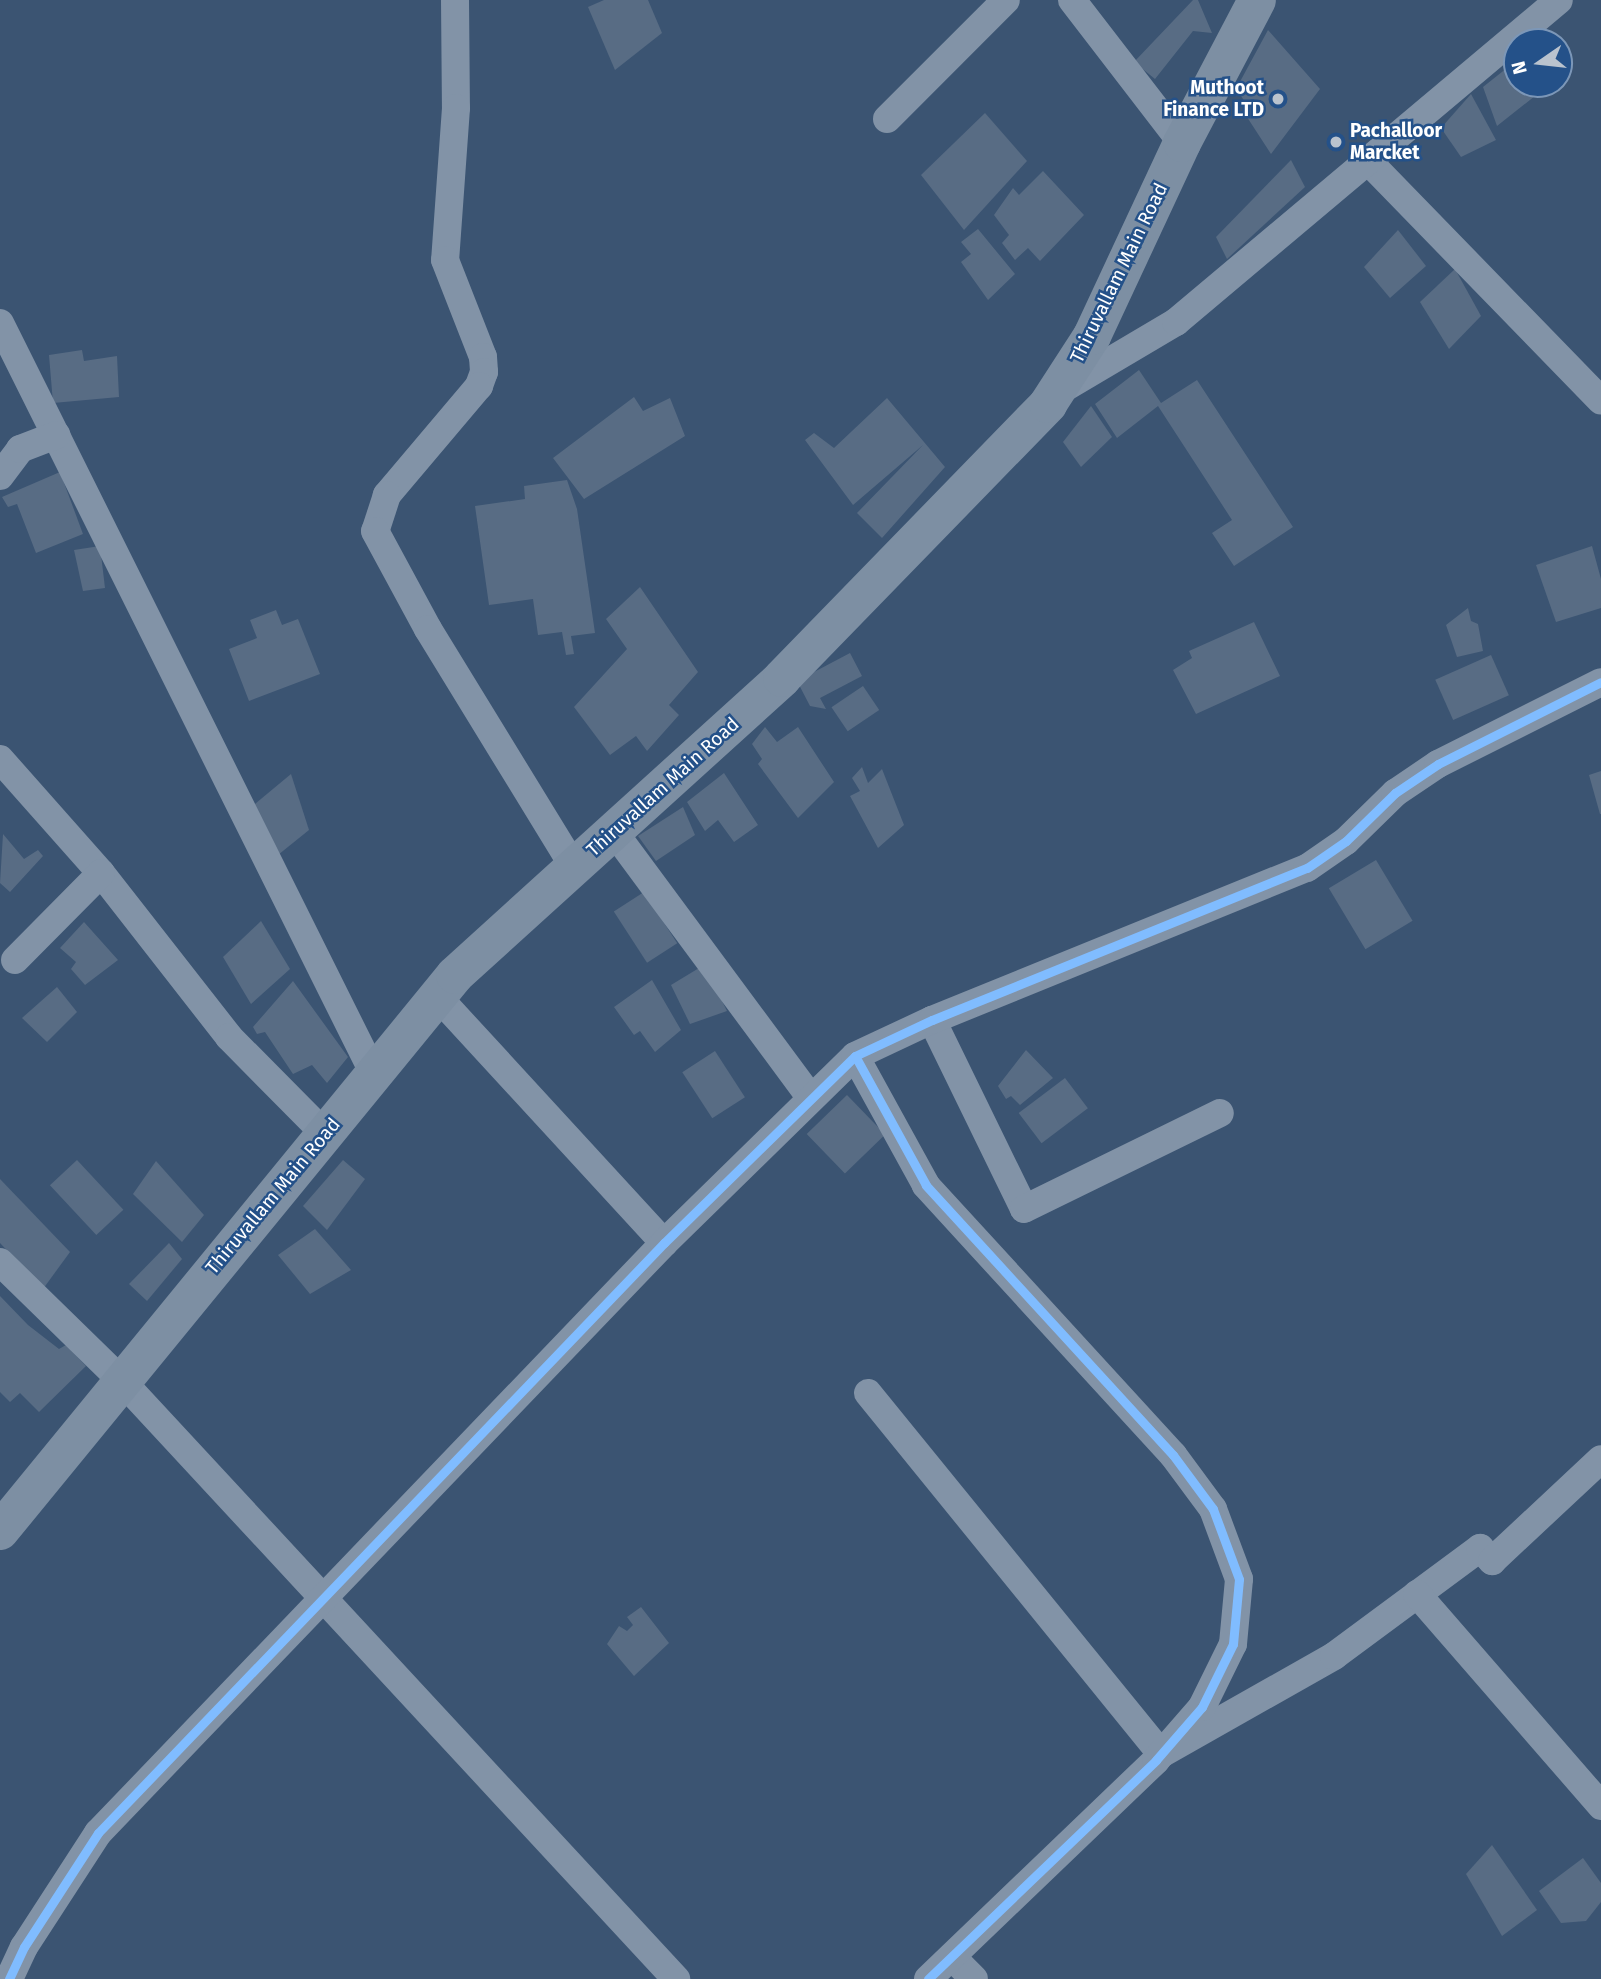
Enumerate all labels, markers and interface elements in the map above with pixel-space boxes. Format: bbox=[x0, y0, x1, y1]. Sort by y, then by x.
north arrow bbox=[1503, 28, 1573, 98]
text: N bbox=[1506, 59, 1532, 77]
place label: Muthoot Finance LTD bbox=[1163, 77, 1264, 121]
marker: Muthoot Finance LTD bbox=[1270, 91, 1286, 107]
place label: Pachalloor Marcket bbox=[1350, 120, 1442, 164]
marker: Pachalloor Marcket bbox=[1328, 134, 1344, 150]
street label: Thiruvallam Main Road bbox=[1066, 179, 1172, 367]
street label: Thiruvallam Main Road bbox=[582, 713, 744, 861]
street label: Thiruvallam Main Road bbox=[201, 1113, 345, 1279]

